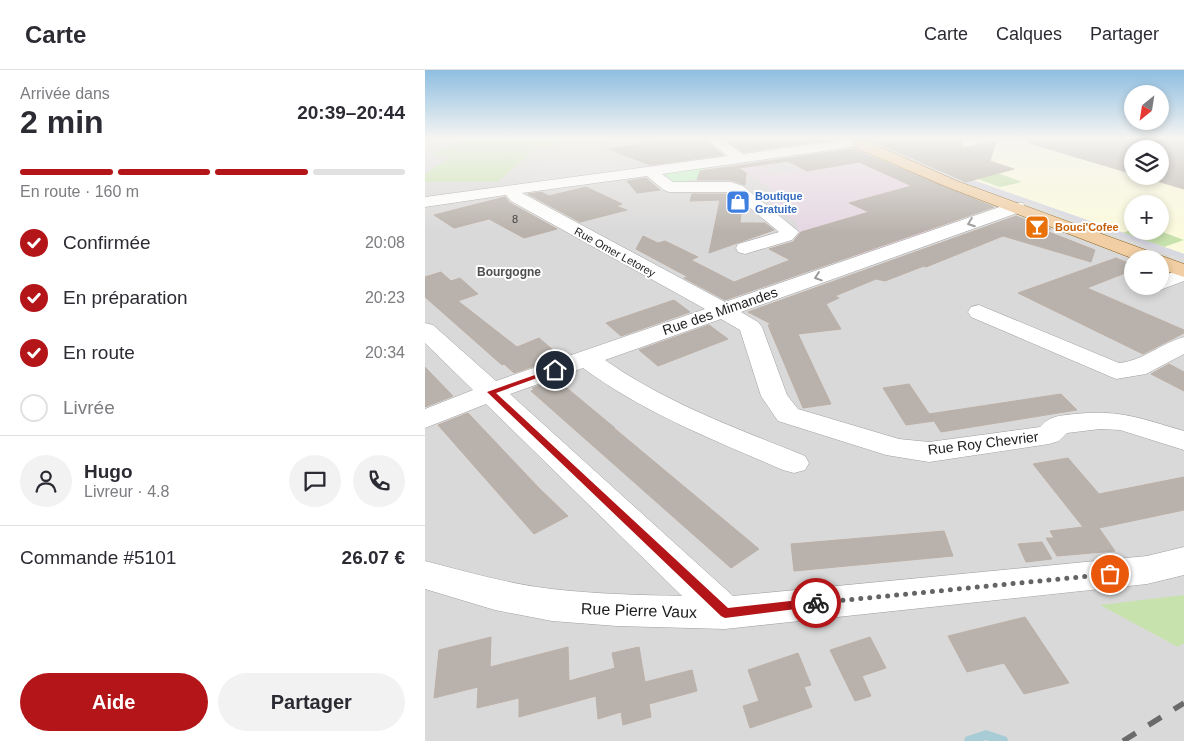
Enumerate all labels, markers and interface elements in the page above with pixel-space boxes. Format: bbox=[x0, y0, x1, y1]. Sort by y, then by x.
text: Carte bbox=[25, 21, 86, 48]
text: Carte bbox=[924, 24, 968, 44]
text: Calques bbox=[996, 24, 1062, 44]
text: Partager bbox=[1090, 24, 1159, 44]
text: Arrivée dans bbox=[20, 85, 110, 102]
north arrow bbox=[1124, 85, 1169, 130]
map controls bbox=[1124, 85, 1169, 295]
text: 20:39–20:44 bbox=[297, 102, 405, 123]
text: 2 min bbox=[20, 104, 104, 140]
button: layers bbox=[1124, 140, 1169, 185]
text: En route · 160 m bbox=[20, 183, 139, 200]
shop icon: Boutique Gratuite bbox=[725, 189, 751, 215]
place label: Boutique Gratuite bbox=[755, 190, 803, 215]
button: + bbox=[1124, 195, 1169, 240]
house number: 8 bbox=[512, 213, 518, 225]
bar icon: Bouci'Cofee bbox=[1024, 214, 1050, 240]
one-way arrow bbox=[967, 217, 975, 227]
place label: Bouci'Cofee bbox=[1055, 221, 1119, 233]
street label: Rue Omer Letorey bbox=[573, 225, 658, 279]
icon: check bbox=[20, 229, 48, 257]
text: Confirmée bbox=[63, 232, 151, 253]
text: 20:08 bbox=[365, 234, 405, 251]
button: − bbox=[1124, 250, 1169, 295]
district label: Bourgogne bbox=[477, 265, 541, 279]
one-way arrow bbox=[814, 272, 822, 282]
icon: check bbox=[20, 284, 48, 312]
street label: Rue des Mimandes bbox=[660, 284, 780, 338]
text: En préparation bbox=[63, 287, 188, 308]
text: 20:23 bbox=[365, 289, 405, 306]
icon: check bbox=[20, 339, 48, 367]
text: En route bbox=[63, 342, 135, 363]
text: 20:34 bbox=[365, 344, 405, 361]
pin bbox=[534, 349, 576, 391]
icon: home bbox=[541, 356, 569, 384]
text: Livrée bbox=[63, 397, 115, 418]
street label: Rue Roy Chevrier bbox=[927, 428, 1040, 458]
button: person bbox=[20, 455, 72, 507]
button: chat bbox=[289, 455, 341, 507]
button: phone bbox=[353, 455, 405, 507]
text: Hugo bbox=[84, 461, 133, 482]
text: Livreur · 4.8 bbox=[84, 483, 169, 500]
text: Commande #5101 bbox=[20, 547, 176, 568]
text: 26.07 € bbox=[342, 547, 405, 568]
pin bbox=[1089, 553, 1131, 595]
icon: bag bbox=[1096, 560, 1124, 588]
courier bbox=[791, 578, 841, 628]
icon: bike bbox=[802, 589, 830, 617]
street label: Rue Pierre Vaux bbox=[581, 600, 697, 621]
button: Aide bbox=[20, 673, 208, 731]
button: Partager bbox=[218, 673, 405, 731]

